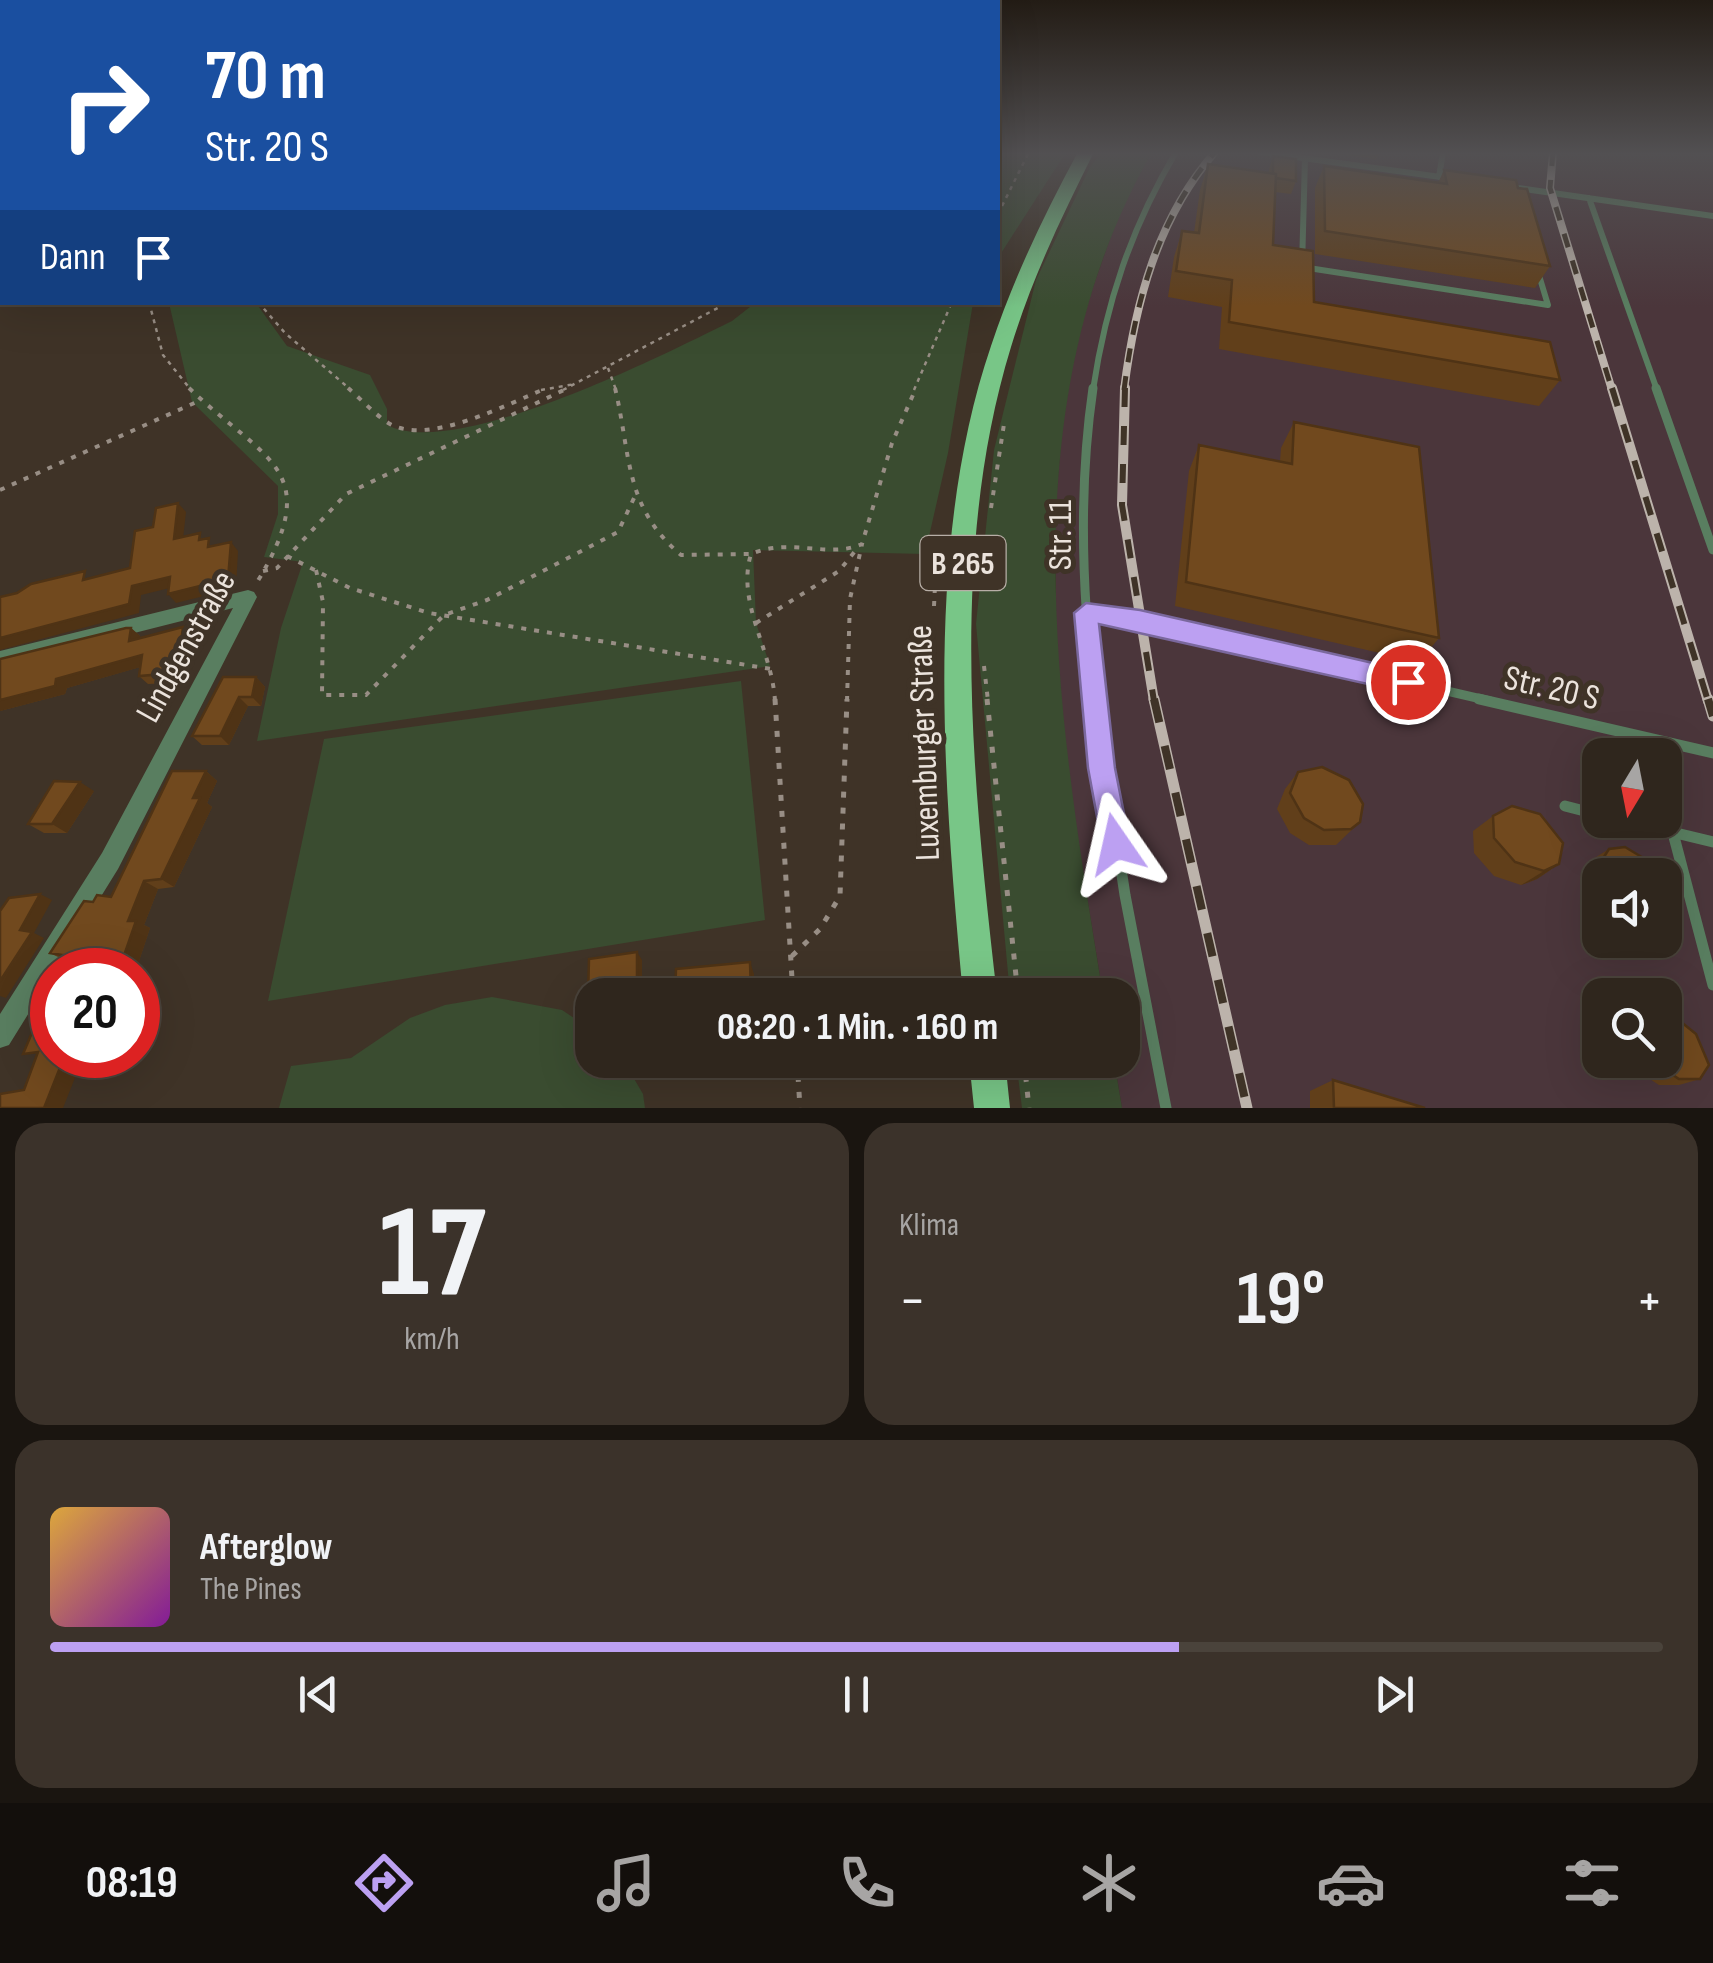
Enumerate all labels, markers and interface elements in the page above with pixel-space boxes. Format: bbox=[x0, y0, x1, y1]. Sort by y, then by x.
text: 70 m bbox=[205, 35, 326, 119]
icon: right bbox=[40, 40, 170, 170]
text: Str. 20 S bbox=[205, 120, 329, 175]
icon: arrive bbox=[126, 230, 181, 285]
text: Dann bbox=[40, 235, 106, 280]
street label: Str. 11 bbox=[1039, 500, 1082, 570]
road number: B 265 bbox=[920, 536, 1006, 590]
street label: Lindgenstraße bbox=[127, 563, 246, 730]
street label: Luxemburger Straße bbox=[899, 624, 950, 862]
pin bbox=[1366, 640, 1451, 725]
icon: arrive bbox=[1381, 655, 1436, 710]
street label: Str. 20 S bbox=[1500, 657, 1603, 720]
north arrow bbox=[1582, 738, 1682, 838]
map controls bbox=[1582, 738, 1682, 1078]
position arrow bbox=[1064, 792, 1168, 896]
button: sound bbox=[1582, 858, 1682, 958]
speed limit sign: 20 bbox=[30, 948, 160, 1078]
button: search bbox=[1582, 978, 1682, 1078]
text: 08:20 · 1 Min. · 160 m bbox=[717, 1005, 998, 1050]
text: 17 bbox=[379, 1177, 485, 1333]
text: Klima bbox=[899, 1206, 959, 1245]
text: 19° bbox=[1237, 1255, 1325, 1346]
text: − bbox=[899, 1268, 926, 1335]
text: + bbox=[1636, 1268, 1663, 1335]
text: km/h bbox=[404, 1320, 460, 1359]
text: Afterglow bbox=[200, 1525, 333, 1570]
text: The Pines bbox=[200, 1570, 302, 1609]
icon: previous bbox=[291, 1667, 346, 1722]
icon: pause bbox=[829, 1667, 884, 1722]
icon: next bbox=[1367, 1667, 1422, 1722]
icon: directions bbox=[349, 1848, 419, 1918]
icon: music bbox=[591, 1848, 661, 1918]
icon: phone bbox=[832, 1848, 902, 1918]
icon: climate bbox=[1074, 1848, 1144, 1918]
icon: car bbox=[1316, 1848, 1386, 1918]
icon: filters bbox=[1557, 1848, 1627, 1918]
text: 08:19 bbox=[86, 1856, 177, 1911]

